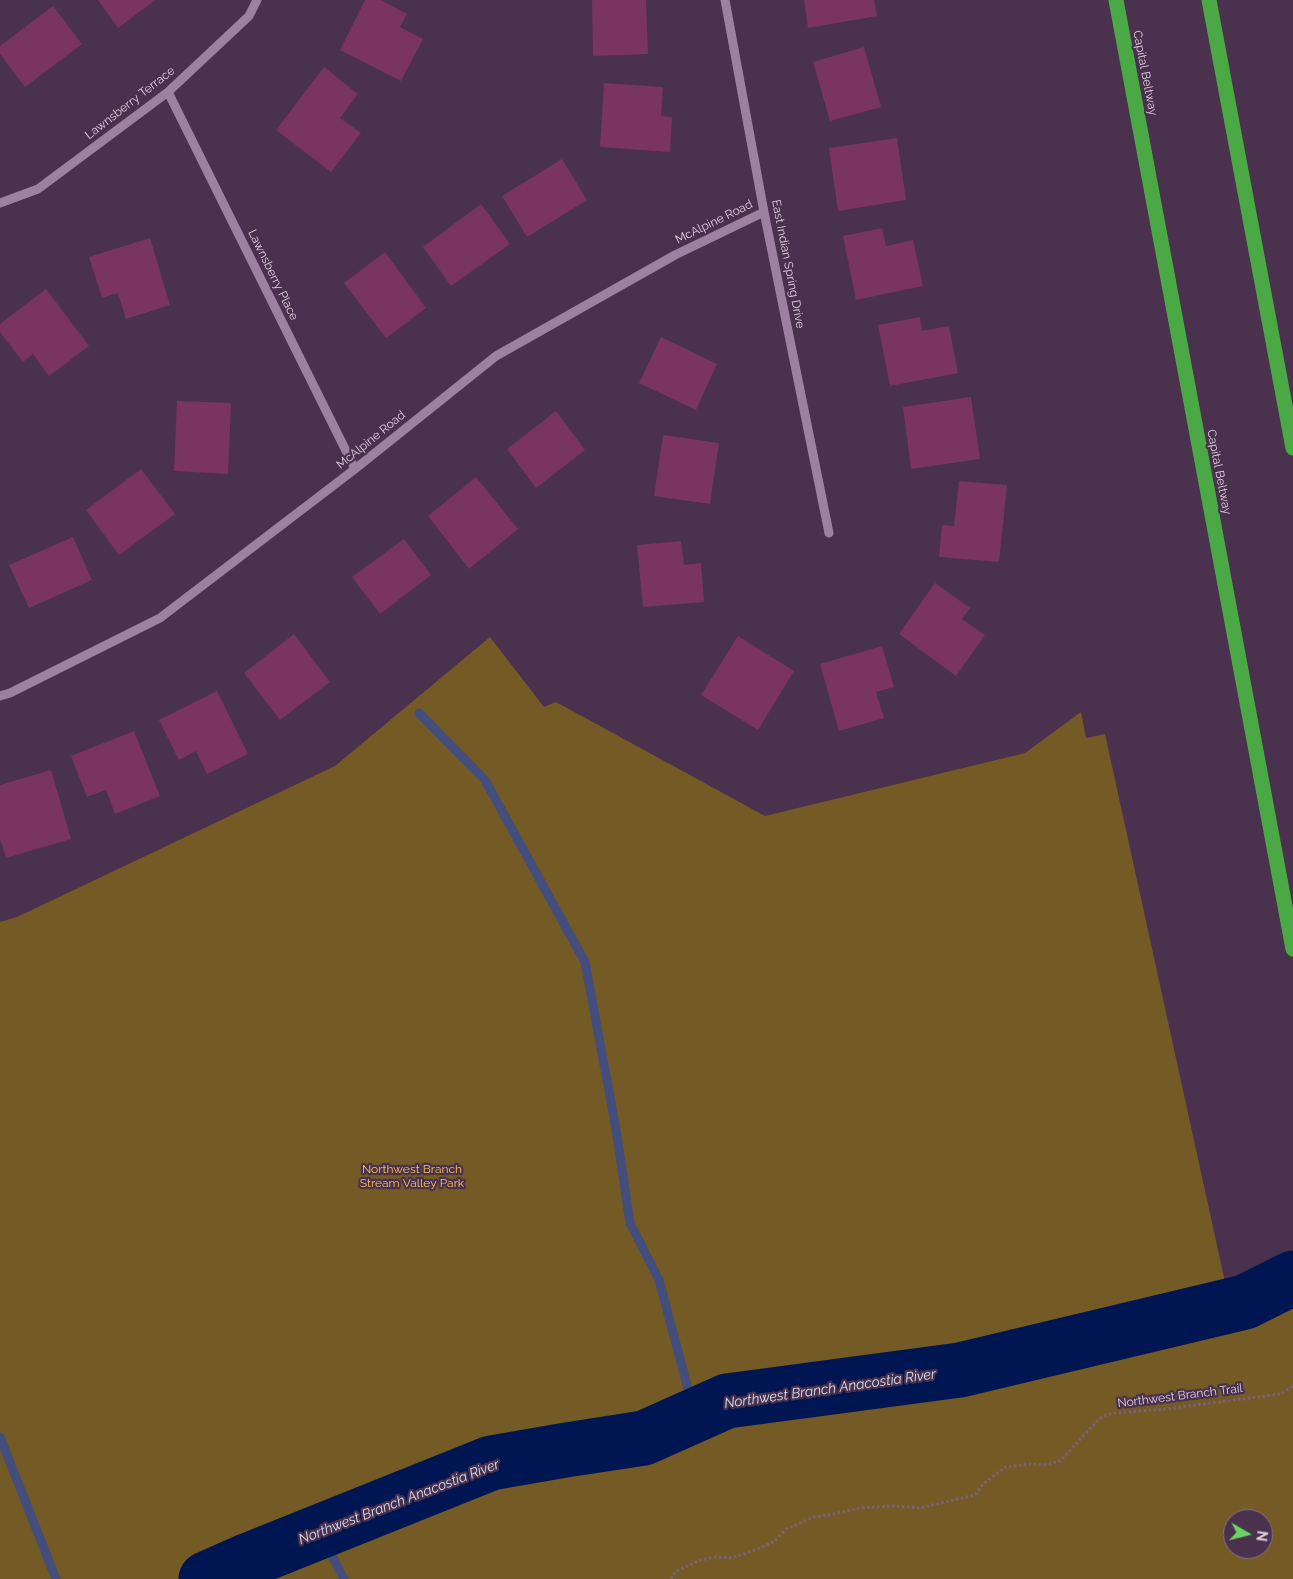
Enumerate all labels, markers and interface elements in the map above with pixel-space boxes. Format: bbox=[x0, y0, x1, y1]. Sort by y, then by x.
street label: Capital Beltway bbox=[1130, 29, 1160, 117]
street label: Lawnsberry Terrace bbox=[82, 64, 178, 142]
street label: McAlpine Road bbox=[673, 197, 755, 247]
street label: East Indian Spring Drive bbox=[768, 198, 808, 330]
street label: Lawnsberry Place bbox=[245, 227, 301, 323]
street label: McAlpine Road bbox=[334, 408, 408, 472]
street label: Capital Beltway bbox=[1204, 428, 1234, 516]
park label: Northwest Branch Stream Valley Park bbox=[360, 1162, 464, 1190]
water label: Northwest Branch Anacostia River bbox=[723, 1366, 937, 1412]
street label: Northwest Branch Trail bbox=[1117, 1381, 1243, 1411]
water label: Northwest Branch Anacostia River bbox=[296, 1456, 502, 1548]
north arrow bbox=[1223, 1509, 1273, 1559]
text: N bbox=[1253, 1530, 1271, 1542]

